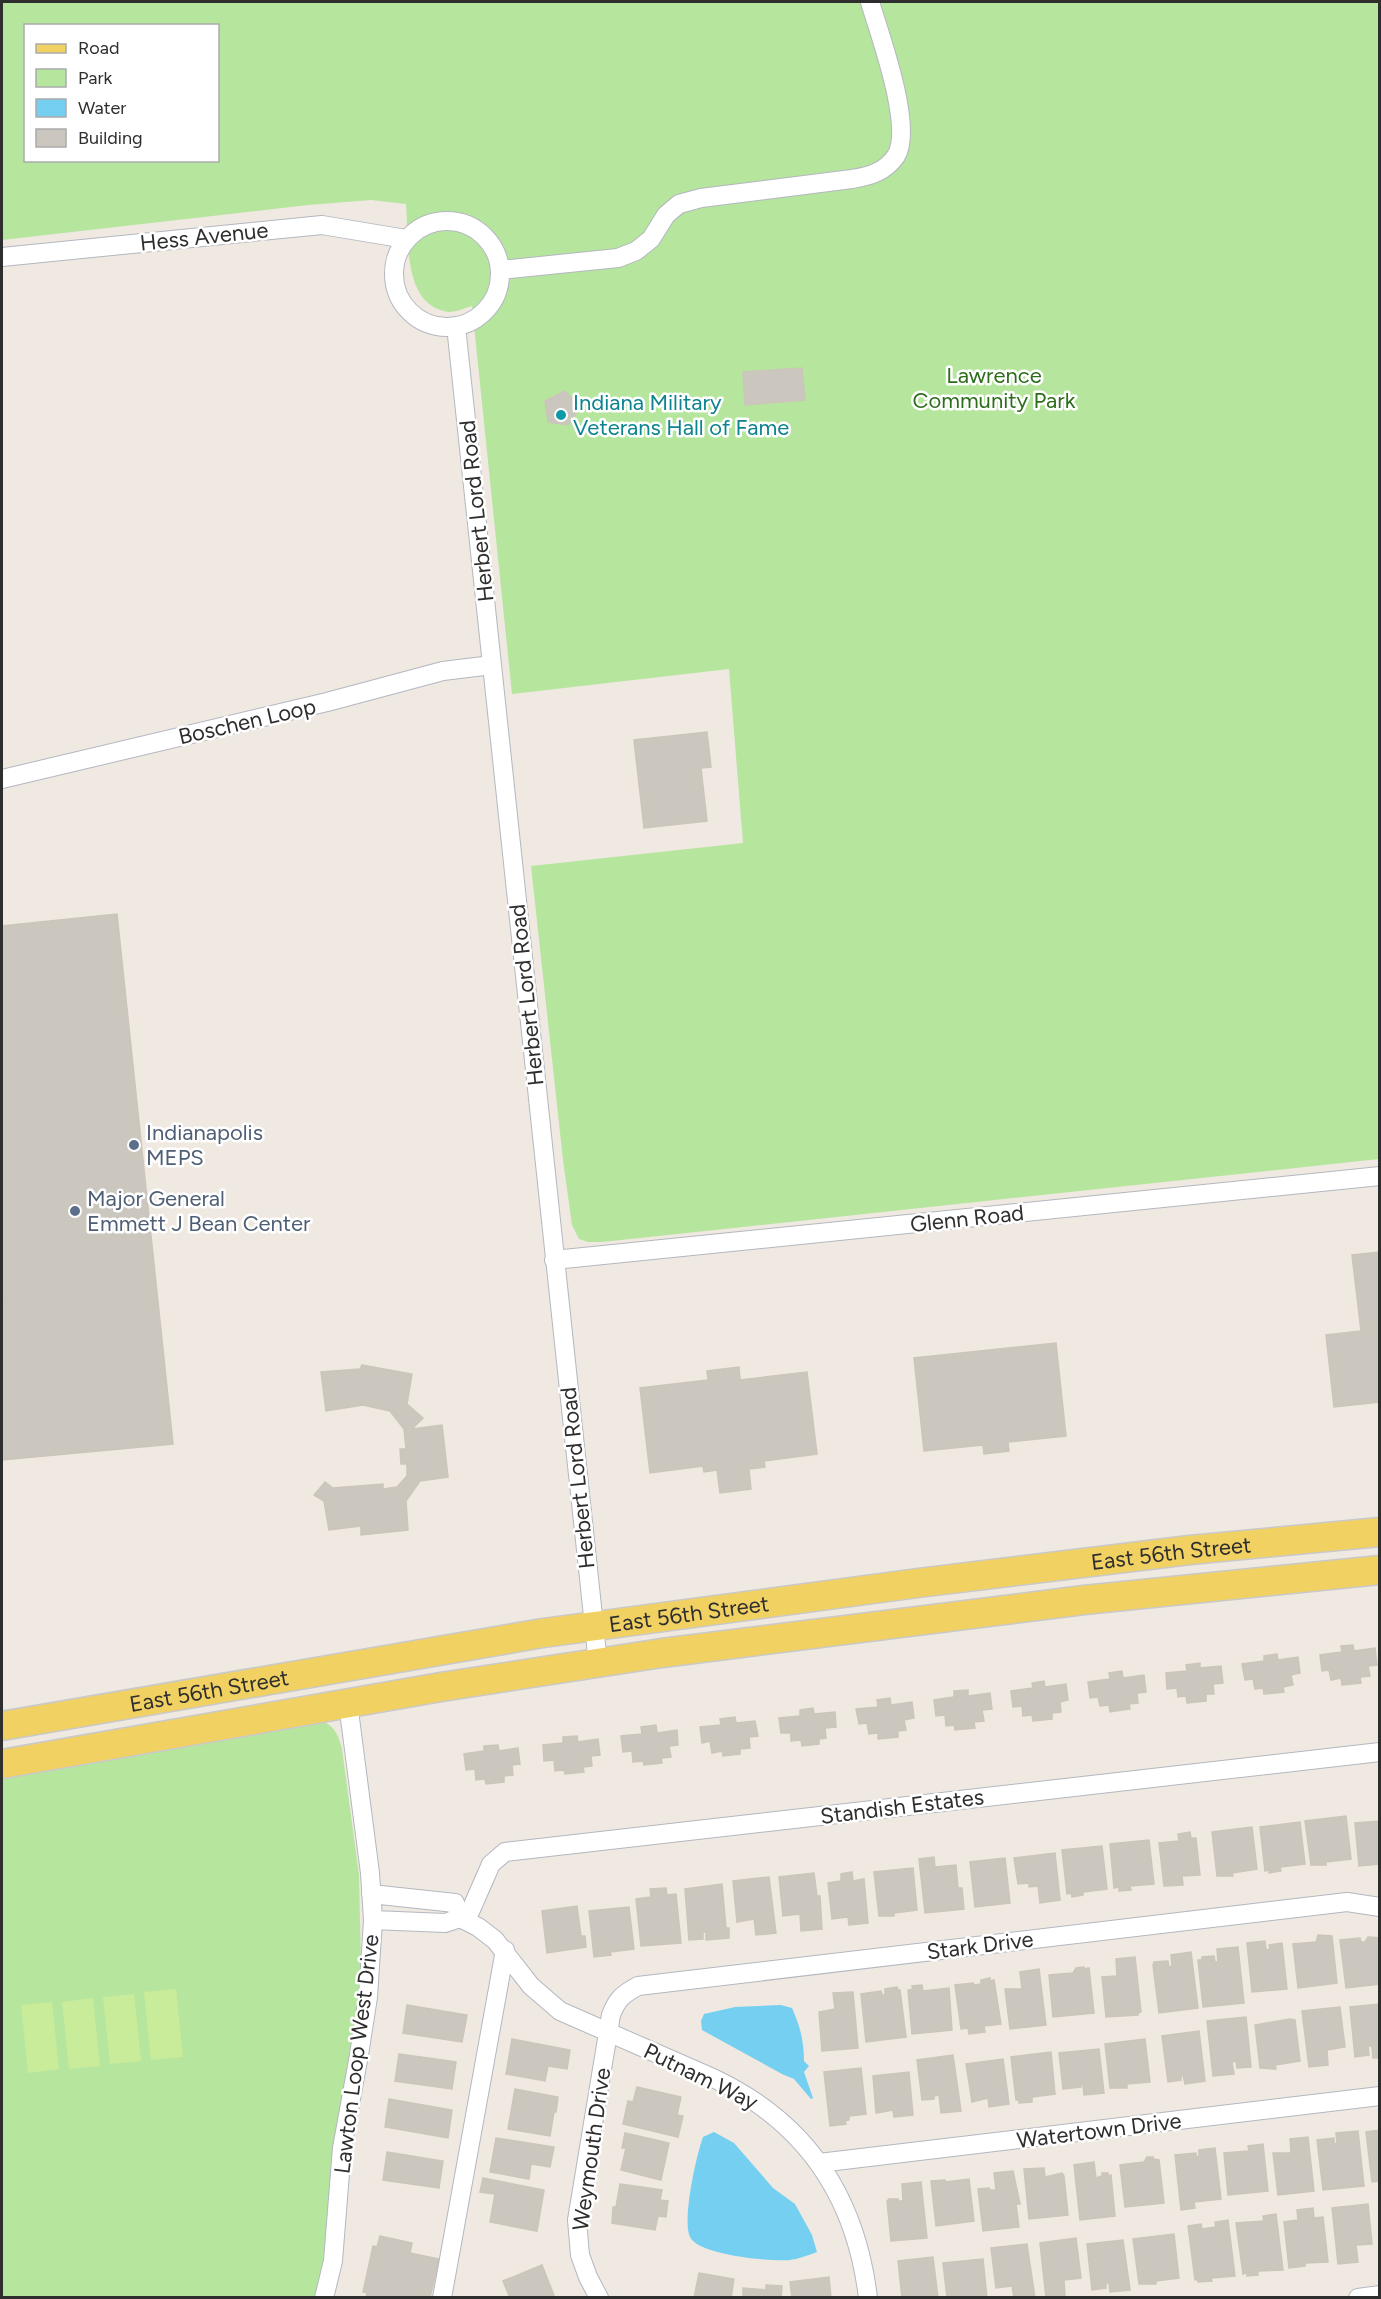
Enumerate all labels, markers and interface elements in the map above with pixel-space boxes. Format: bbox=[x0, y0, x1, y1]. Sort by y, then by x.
legend bbox=[24, 24, 219, 162]
text: Road bbox=[78, 37, 119, 59]
text: Park bbox=[78, 67, 113, 89]
text: Water bbox=[78, 97, 126, 119]
text: Building bbox=[78, 127, 143, 149]
street label: Hess Avenue bbox=[139, 216, 270, 257]
park label: Lawrence Community Park bbox=[913, 362, 1076, 414]
place label: Indiana Military Veterans Hall of Fame bbox=[573, 389, 789, 441]
marker: Indiana Military Veterans Hall of Fame bbox=[554, 408, 568, 422]
street label: Herbert Lord Road bbox=[454, 419, 499, 603]
street label: Boschen Loop bbox=[176, 693, 319, 750]
street label: Herbert Lord Road bbox=[504, 903, 549, 1087]
place label: Indianapolis MEPS bbox=[146, 1119, 263, 1171]
marker: Indianapolis MEPS bbox=[127, 1138, 141, 1152]
place label: Major General Emmett J Bean Center bbox=[87, 1185, 311, 1237]
street label: Glenn Road bbox=[909, 1199, 1025, 1238]
marker: Major General Emmett J Bean Center bbox=[68, 1204, 82, 1218]
street label: Herbert Lord Road bbox=[555, 1386, 600, 1570]
street label: East 56th Street bbox=[1089, 1531, 1252, 1576]
street label: East 56th Street bbox=[607, 1590, 770, 1638]
street label: East 56th Street bbox=[127, 1664, 291, 1718]
street label: Standish Estates bbox=[819, 1783, 985, 1830]
street label: Stark Drive bbox=[925, 1926, 1035, 1965]
street label: Lawton Loop West Drive bbox=[328, 1933, 385, 2175]
street label: Putnam Way bbox=[639, 2037, 763, 2116]
street label: Weymouth Drive bbox=[567, 2066, 616, 2232]
street label: Watertown Drive bbox=[1015, 2107, 1183, 2154]

